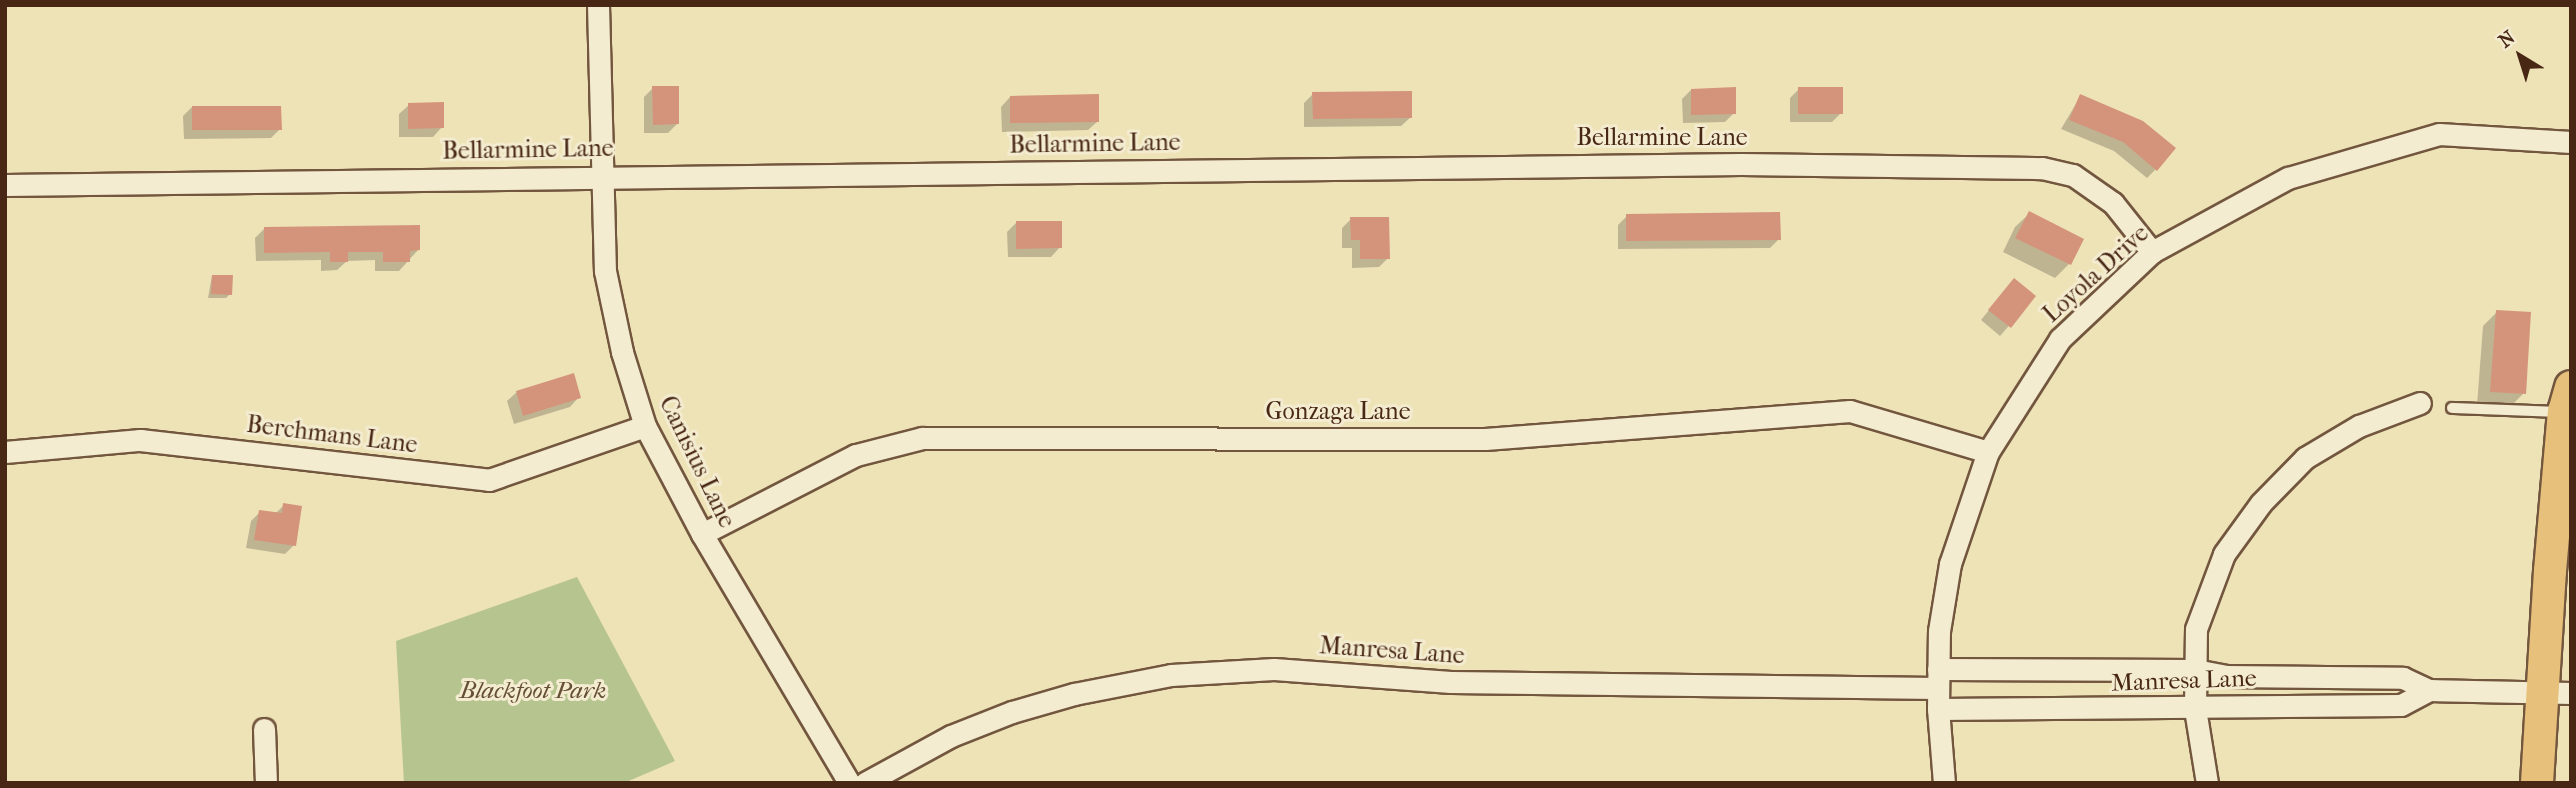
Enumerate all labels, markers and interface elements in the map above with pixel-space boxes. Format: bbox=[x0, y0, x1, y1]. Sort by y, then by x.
north arrow bbox=[2485, 21, 2555, 91]
text: N bbox=[2495, 26, 2520, 53]
street label: Bellarmine Lane bbox=[1576, 124, 1748, 152]
street label: Bellarmine Lane bbox=[1009, 128, 1181, 160]
street label: Bellarmine Lane bbox=[442, 134, 614, 166]
street label: Loyola Drive bbox=[2037, 219, 2155, 329]
street label: Canisius Lane bbox=[653, 391, 741, 533]
street label: Gonzaga Lane bbox=[1265, 398, 1411, 426]
street label: Berchmans Lane bbox=[245, 410, 419, 460]
street label: Manresa Lane bbox=[1318, 632, 1466, 670]
street label: Manresa Lane bbox=[2111, 664, 2257, 698]
park label: Blackfoot Park bbox=[460, 677, 606, 705]

